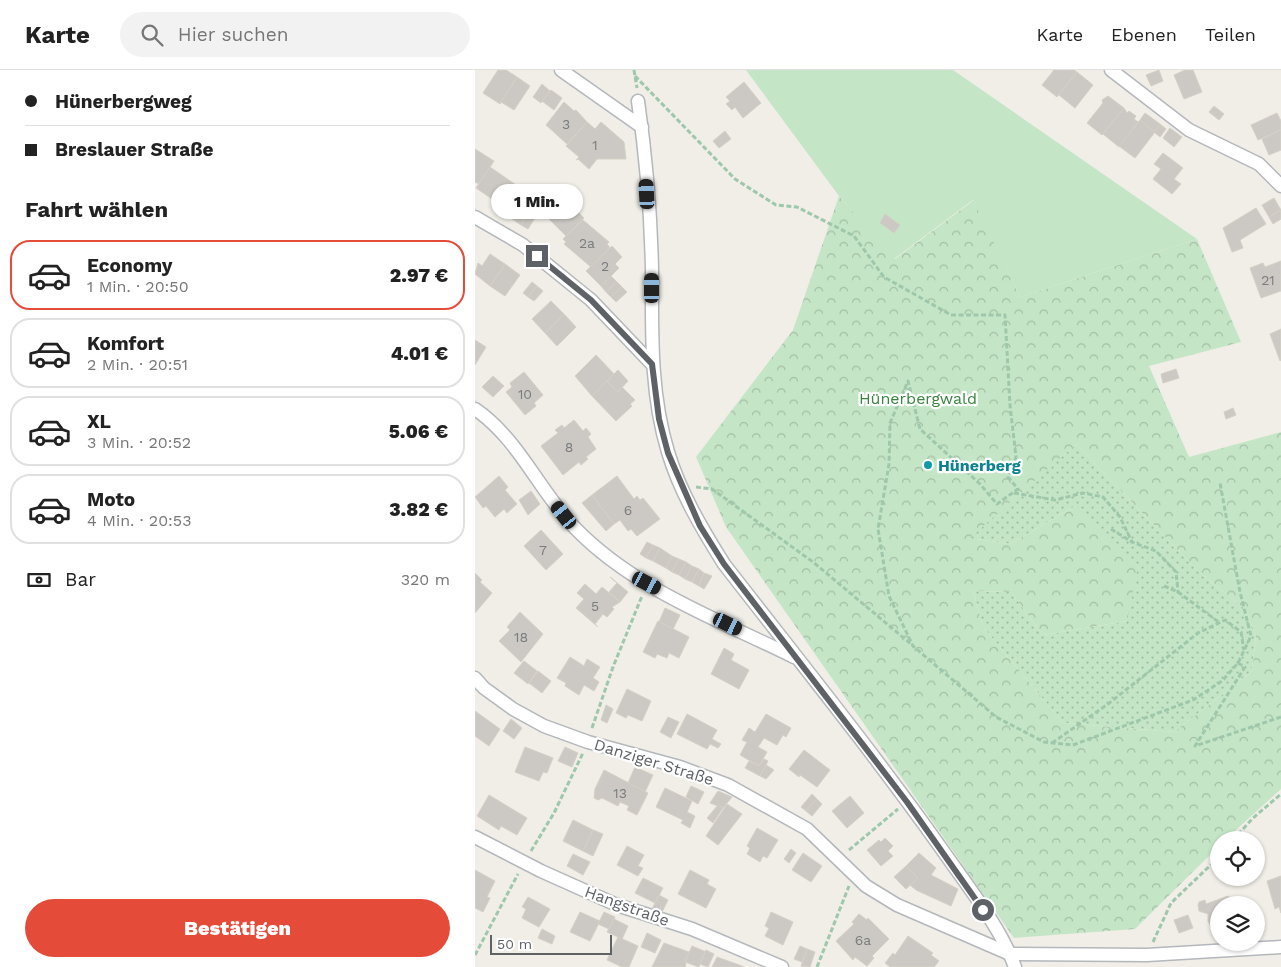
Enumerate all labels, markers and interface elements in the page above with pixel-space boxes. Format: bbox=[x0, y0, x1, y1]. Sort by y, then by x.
search box bbox=[120, 12, 470, 57]
text: Karte bbox=[25, 21, 90, 49]
icon: search bbox=[138, 21, 166, 49]
text: Hier suchen bbox=[178, 23, 288, 46]
text: Karte bbox=[1037, 24, 1083, 45]
text: Ebenen bbox=[1111, 24, 1177, 45]
text: Teilen bbox=[1205, 24, 1256, 45]
text: Hünerbergweg bbox=[55, 90, 192, 113]
house number: 3 bbox=[562, 116, 570, 132]
house number: 1 bbox=[592, 137, 598, 153]
text: Breslauer Straße bbox=[55, 138, 214, 161]
car bbox=[638, 179, 655, 209]
callout: 1 Min. bbox=[491, 184, 583, 218]
text: 1 Min. bbox=[514, 192, 560, 211]
text: Fahrt wählen bbox=[25, 197, 168, 222]
house number: 2a bbox=[579, 235, 595, 251]
route end bbox=[526, 245, 548, 267]
icon: car bbox=[27, 253, 72, 298]
text: Economy bbox=[87, 254, 172, 277]
house number: 2 bbox=[601, 258, 609, 274]
text: 2.97 € bbox=[390, 264, 448, 287]
house number: 21 bbox=[1261, 272, 1275, 288]
car bbox=[644, 273, 659, 303]
text: 1 Min. · 20:50 bbox=[87, 277, 189, 296]
icon: car bbox=[27, 331, 72, 376]
text: Komfort bbox=[87, 332, 164, 355]
text: 4.01 € bbox=[391, 342, 448, 365]
text: 2 Min. · 20:51 bbox=[87, 355, 188, 374]
house number: 10 bbox=[518, 386, 532, 402]
park label: Hünerbergwald bbox=[859, 389, 977, 408]
icon: car bbox=[27, 409, 72, 454]
text: XL bbox=[87, 410, 111, 433]
text: 5.06 € bbox=[389, 420, 448, 443]
text: 3 Min. · 20:52 bbox=[87, 433, 191, 452]
house number: 8 bbox=[565, 439, 573, 455]
place label: Hünerberg bbox=[938, 456, 1021, 475]
marker: Hünerberg bbox=[922, 459, 934, 471]
icon: car bbox=[27, 487, 72, 532]
text: Moto bbox=[87, 488, 135, 511]
text: 3.82 € bbox=[389, 498, 448, 521]
car bbox=[548, 499, 579, 531]
house number: 6 bbox=[624, 502, 632, 518]
text: 4 Min. · 20:53 bbox=[87, 511, 192, 530]
house number: 7 bbox=[539, 542, 547, 558]
icon: cash bbox=[25, 566, 53, 594]
text: Bar bbox=[65, 568, 96, 591]
text: 320 m bbox=[401, 570, 450, 589]
car bbox=[630, 570, 663, 596]
house number: 5 bbox=[591, 598, 599, 614]
car bbox=[711, 611, 744, 637]
house number: 18 bbox=[514, 629, 528, 645]
street label: Danziger Straße bbox=[592, 735, 716, 789]
house number: 13 bbox=[613, 785, 627, 801]
map controls bbox=[1210, 831, 1265, 951]
button: locate bbox=[1210, 831, 1265, 886]
street label: Hangstraße bbox=[582, 882, 672, 930]
button: layers bbox=[1210, 896, 1265, 951]
button: Bestätigen bbox=[25, 899, 450, 957]
route start bbox=[972, 899, 994, 921]
scale bar bbox=[490, 932, 613, 955]
house number: 6a bbox=[855, 932, 871, 948]
text: 50 m bbox=[497, 936, 532, 952]

